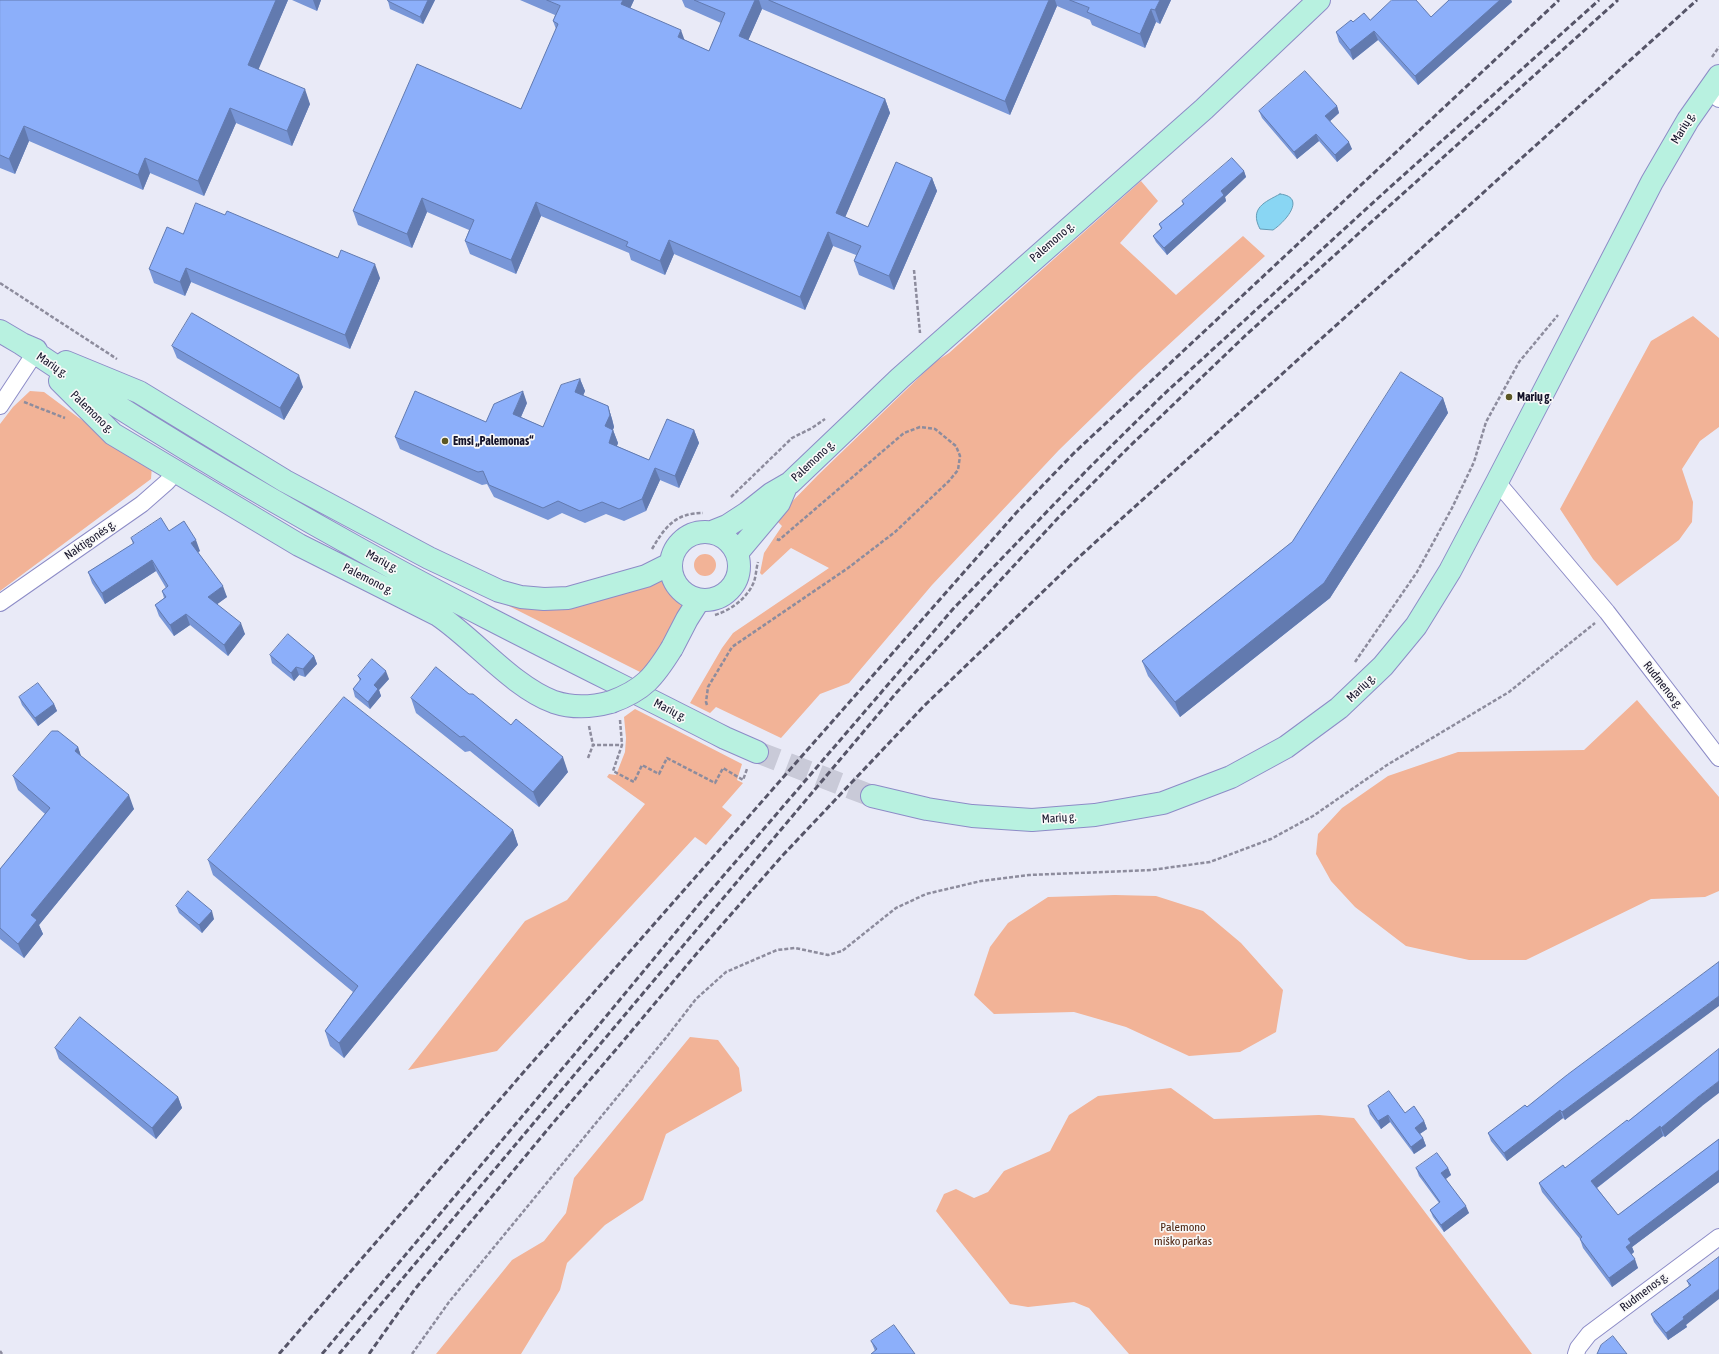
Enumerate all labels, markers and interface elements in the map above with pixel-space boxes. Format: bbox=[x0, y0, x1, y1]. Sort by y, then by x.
street label: Marių g. bbox=[1668, 109, 1698, 147]
street label: Palemono g. bbox=[1027, 219, 1077, 265]
street label: Marių g. bbox=[34, 349, 70, 381]
street label: Palemono g. bbox=[67, 388, 117, 436]
place label: Marių g. bbox=[1517, 390, 1552, 404]
marker: Marių g. bbox=[1504, 392, 1514, 402]
place label: Emsi „Palemonas“ bbox=[453, 434, 533, 448]
marker: Emsi „Palemonas“ bbox=[440, 436, 450, 446]
street label: Palemono g. bbox=[788, 437, 838, 485]
street label: Naktigonės g. bbox=[62, 517, 118, 563]
street label: Marių g. bbox=[363, 547, 401, 575]
street label: Palemono g. bbox=[340, 560, 396, 598]
street label: Rudmenos g. bbox=[1640, 658, 1686, 712]
street label: Marių g. bbox=[1344, 671, 1378, 705]
street label: Marių g. bbox=[651, 696, 689, 724]
street label: Marių g. bbox=[1041, 810, 1077, 826]
park label: Palemono miško parkas bbox=[1154, 1220, 1212, 1248]
street label: Rudmenos g. bbox=[1617, 1269, 1671, 1315]

